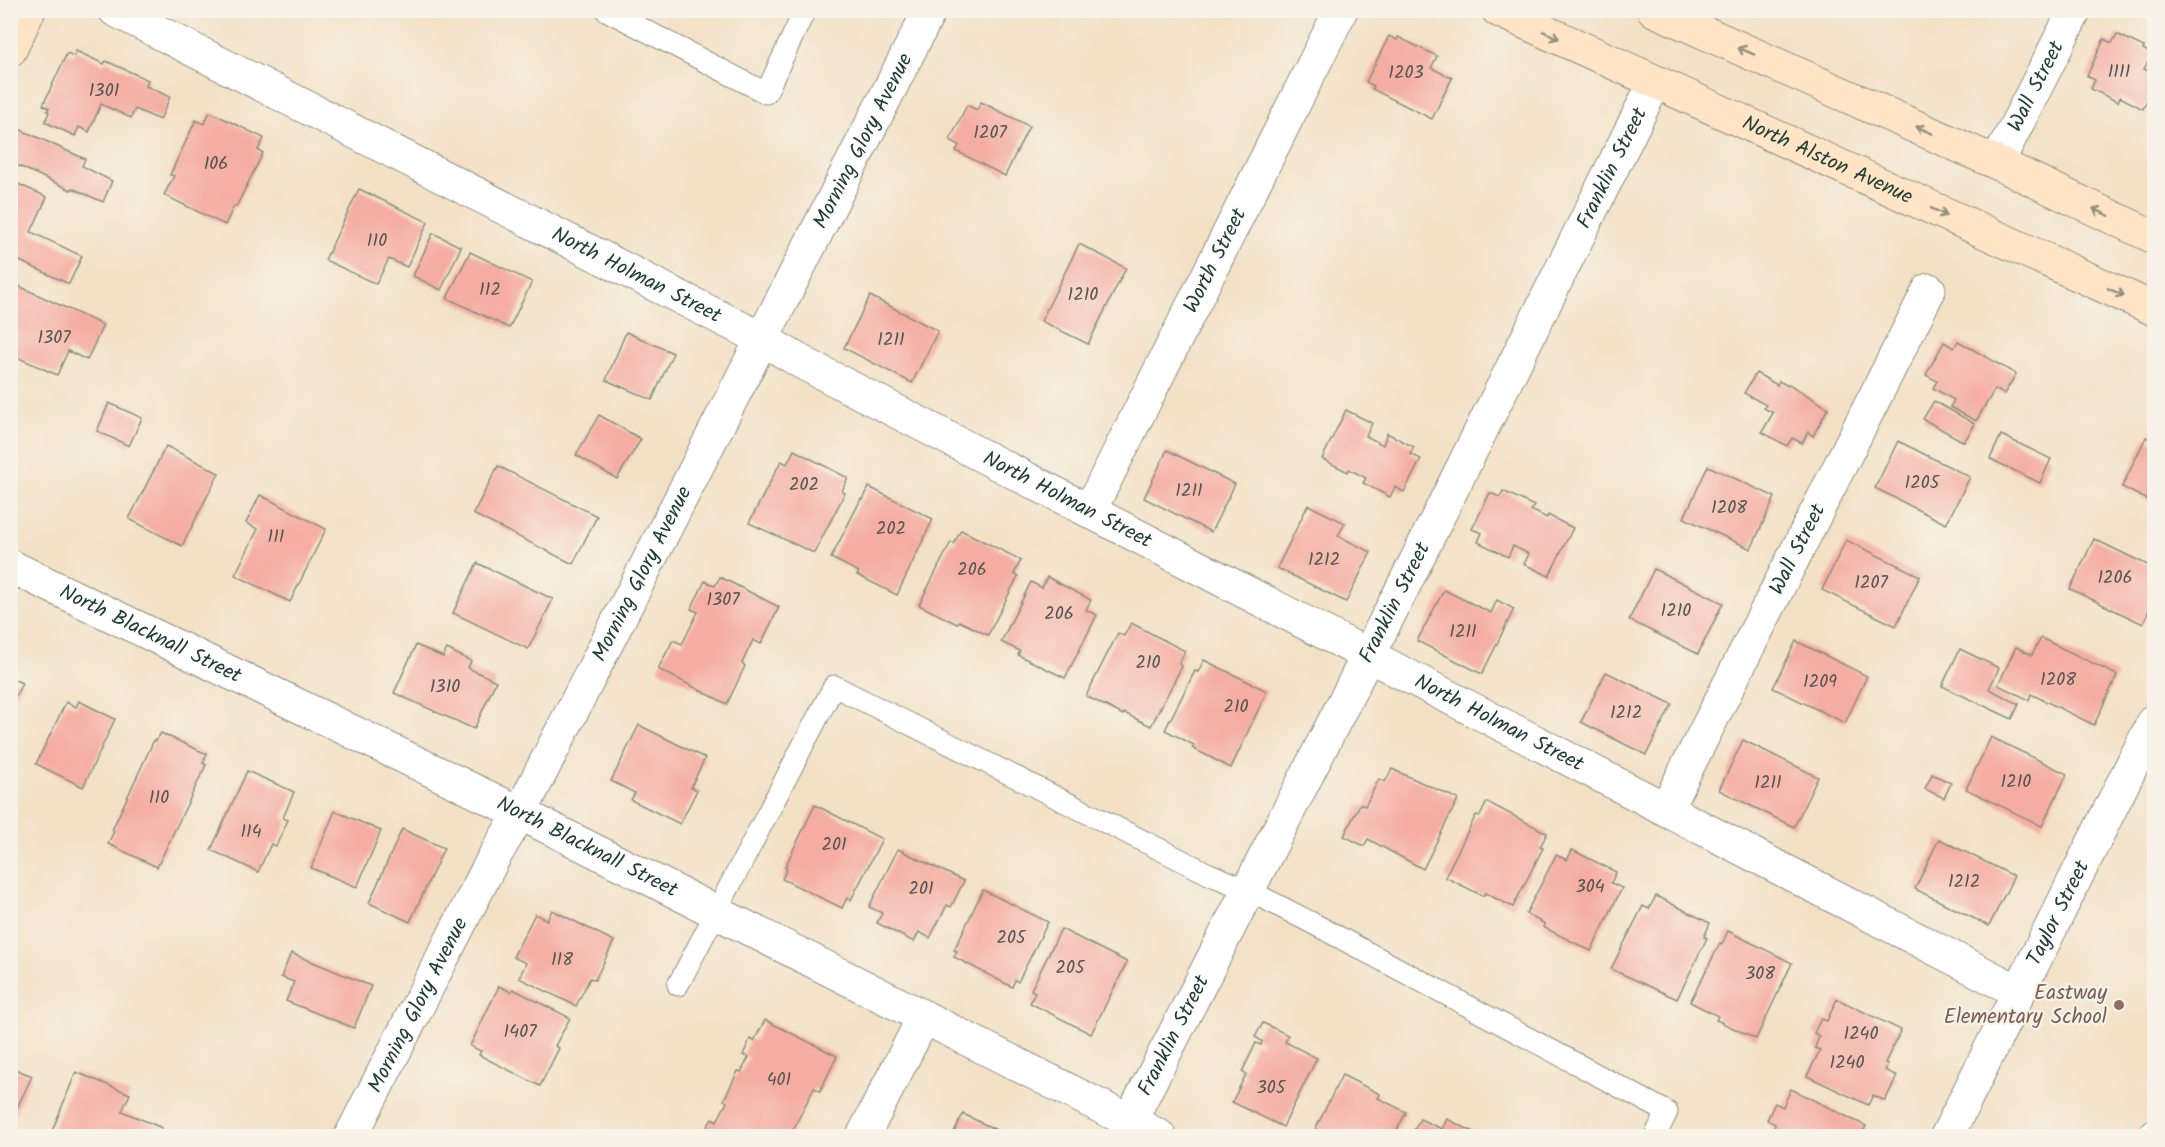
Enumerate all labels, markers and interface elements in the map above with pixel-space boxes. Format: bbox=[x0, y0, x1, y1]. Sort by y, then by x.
one-way arrow bbox=[1542, 29, 1560, 41]
street label: Wall Street bbox=[1999, 34, 2073, 138]
one-way arrow bbox=[1738, 45, 1756, 56]
street label: Morning Glory Avenue bbox=[804, 47, 922, 235]
house number: 1111 bbox=[2108, 58, 2130, 87]
house number: 1203 bbox=[1388, 59, 1424, 88]
house number: 1301 bbox=[89, 77, 119, 106]
street label: Franklin Street bbox=[1568, 101, 1657, 234]
street label: North Alston Avenue bbox=[1737, 107, 1919, 214]
house number: 1207 bbox=[973, 119, 1007, 148]
one-way arrow bbox=[1916, 124, 1934, 136]
house number: 106 bbox=[204, 150, 228, 179]
street label: Worth Street bbox=[1175, 202, 1256, 319]
one-way arrow bbox=[1929, 206, 1947, 218]
one-way arrow bbox=[2093, 206, 2111, 217]
street label: North Holman Street bbox=[546, 218, 728, 333]
house number: 110 bbox=[367, 227, 387, 256]
house number: 112 bbox=[479, 276, 501, 305]
house number: 1210 bbox=[1068, 281, 1098, 310]
one-way arrow bbox=[2107, 287, 2125, 299]
house number: 1307 bbox=[37, 324, 71, 353]
house number: 1211 bbox=[877, 326, 905, 355]
street label: North Holman Street bbox=[977, 442, 1159, 558]
house number: 1205 bbox=[1905, 469, 1941, 498]
house number: 202 bbox=[789, 471, 819, 500]
house number: 1211 bbox=[1175, 477, 1203, 506]
street label: Morning Glory Avenue bbox=[583, 480, 701, 668]
house number: 1208 bbox=[1711, 494, 1747, 523]
street label: Wall Street bbox=[1761, 497, 1835, 601]
house number: 202 bbox=[876, 515, 906, 544]
house number: 111 bbox=[268, 523, 284, 552]
street label: Franklin Street bbox=[1350, 536, 1440, 669]
house number: 1212 bbox=[1308, 546, 1340, 575]
house number: 206 bbox=[957, 556, 987, 585]
house number: 1206 bbox=[2097, 564, 2133, 593]
house number: 1207 bbox=[1854, 569, 1888, 598]
street label: North Blacknall Street bbox=[54, 576, 248, 693]
house number: 1307 bbox=[706, 586, 740, 615]
house number: 1210 bbox=[1661, 597, 1691, 626]
house number: 206 bbox=[1044, 600, 1074, 629]
house number: 1211 bbox=[1449, 618, 1477, 647]
house number: 210 bbox=[1135, 649, 1161, 678]
street label: North Holman Street bbox=[1409, 665, 1590, 781]
house number: 1208 bbox=[2040, 666, 2076, 695]
house number: 1209 bbox=[1803, 668, 1837, 697]
house number: 1310 bbox=[430, 673, 460, 702]
house number: 210 bbox=[1223, 693, 1249, 722]
house number: 1212 bbox=[1610, 699, 1642, 728]
house number: 1210 bbox=[2001, 768, 2031, 797]
house number: 1211 bbox=[1754, 769, 1782, 798]
house number: 110 bbox=[149, 784, 169, 813]
street label: North Blacknall Street bbox=[491, 788, 684, 907]
house number: 114 bbox=[240, 818, 262, 847]
house number: 201 bbox=[821, 831, 847, 860]
street label: Taylor Street bbox=[2018, 854, 2099, 972]
house number: 1212 bbox=[1948, 868, 1980, 897]
house number: 304 bbox=[1575, 873, 1605, 902]
house number: 201 bbox=[908, 875, 934, 904]
street label: Morning Glory Avenue bbox=[359, 911, 477, 1099]
house number: 205 bbox=[996, 924, 1027, 953]
house number: 118 bbox=[551, 946, 573, 975]
house number: 205 bbox=[1055, 954, 1086, 983]
house number: 308 bbox=[1745, 960, 1775, 989]
street label: Franklin Street bbox=[1129, 969, 1219, 1102]
place label: Eastway Elementary School bbox=[1944, 977, 2107, 1034]
marker: Eastway Elementary School bbox=[2112, 998, 2126, 1012]
house number: 1407 bbox=[504, 1018, 537, 1047]
house number: 1240 bbox=[1843, 1020, 1879, 1049]
house number: 1240 bbox=[1829, 1049, 1865, 1078]
house number: 401 bbox=[767, 1066, 791, 1095]
house number: 305 bbox=[1257, 1074, 1287, 1103]

